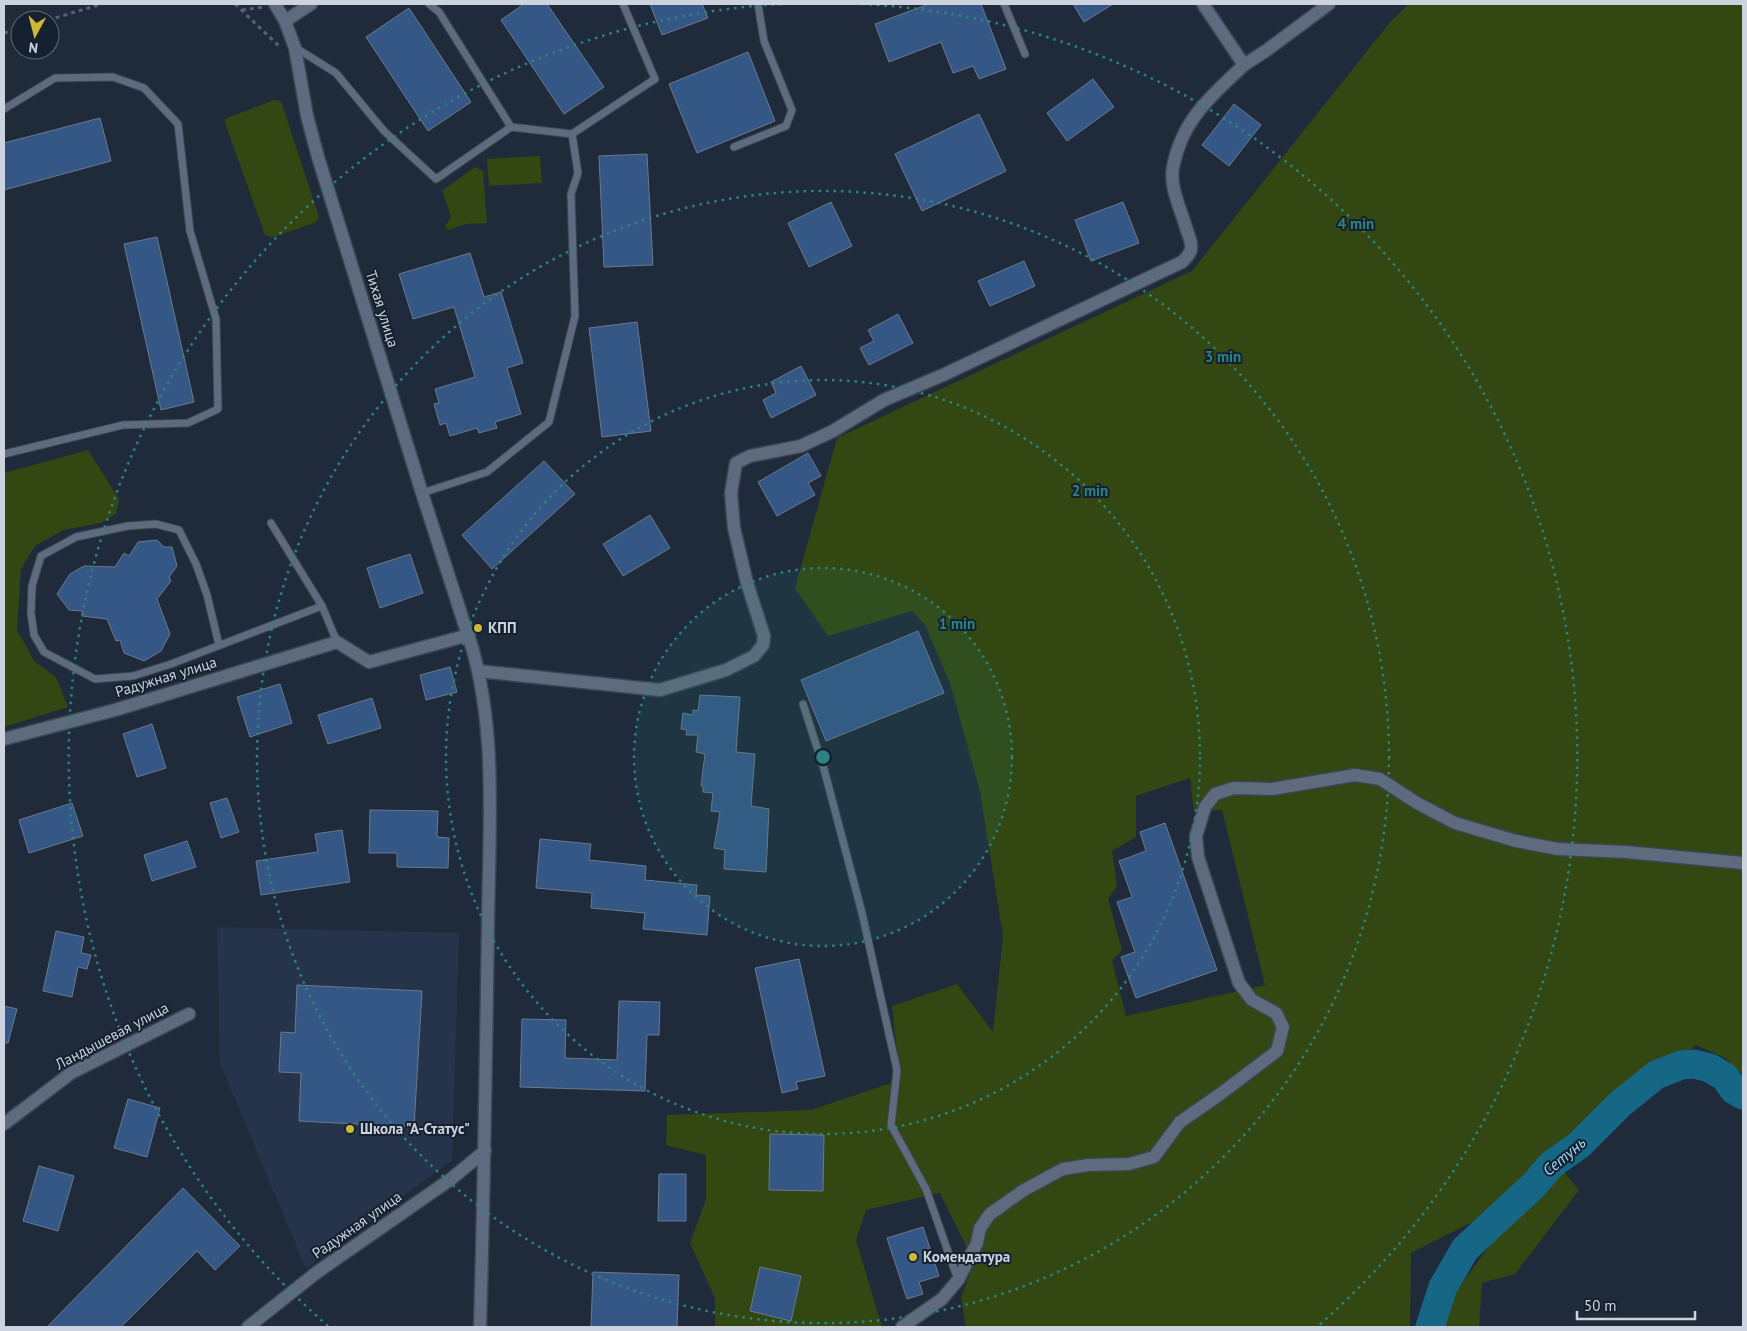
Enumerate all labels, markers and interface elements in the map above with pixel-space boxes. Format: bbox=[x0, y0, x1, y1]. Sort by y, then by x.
north arrow bbox=[10, 10, 60, 60]
text: N bbox=[28, 38, 39, 57]
text: 4 min bbox=[1338, 214, 1374, 233]
street label: Тихая улица bbox=[362, 268, 403, 350]
text: 3 min bbox=[1205, 347, 1241, 366]
text: 2 min bbox=[1072, 481, 1108, 500]
text: 1 min bbox=[939, 614, 975, 633]
place label: КПП bbox=[488, 618, 516, 637]
marker: КПП bbox=[472, 622, 484, 634]
street label: Радужная улица bbox=[113, 652, 219, 701]
centre of rings bbox=[814, 748, 832, 766]
street label: Ландышевая улица bbox=[51, 998, 172, 1074]
place label: Школа "А-Статус" bbox=[360, 1119, 470, 1138]
marker: Школа "А-Статус" bbox=[344, 1123, 356, 1135]
water label: Сетунь bbox=[1538, 1132, 1590, 1180]
street label: Радужная улица bbox=[308, 1187, 405, 1263]
place label: Комендатура bbox=[923, 1247, 1010, 1266]
marker: Комендатура bbox=[907, 1251, 919, 1263]
scale bar bbox=[1577, 1288, 1694, 1320]
text: 50 m bbox=[1584, 1296, 1617, 1315]

